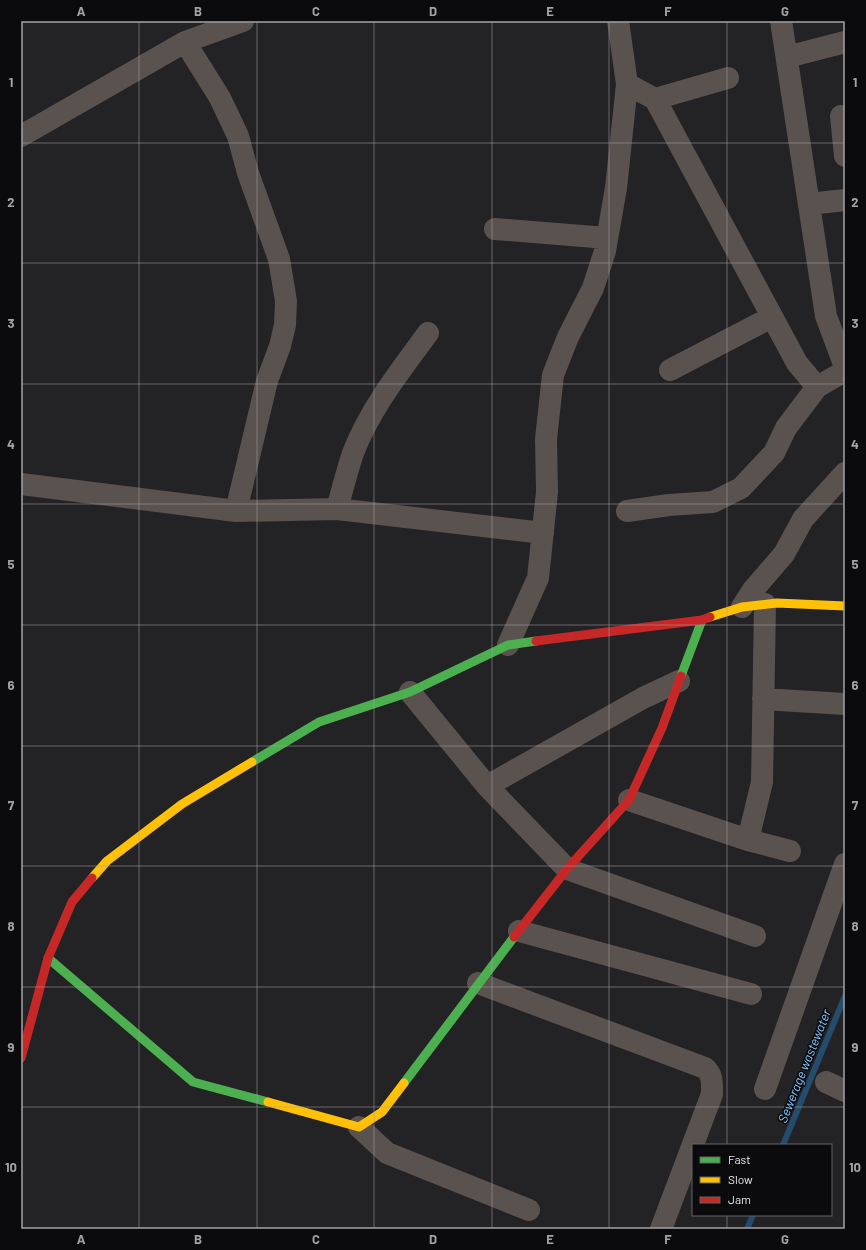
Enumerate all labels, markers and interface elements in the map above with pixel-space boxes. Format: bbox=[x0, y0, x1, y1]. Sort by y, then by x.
text: A bbox=[77, 3, 86, 19]
text: B bbox=[194, 3, 202, 19]
text: C bbox=[312, 3, 320, 19]
text: D bbox=[429, 3, 437, 19]
text: E bbox=[546, 3, 554, 19]
text: F bbox=[664, 3, 672, 19]
text: G bbox=[781, 3, 789, 19]
text: 1 bbox=[9, 74, 13, 90]
text: 1 bbox=[853, 74, 857, 90]
text: 2 bbox=[7, 194, 15, 210]
text: 2 bbox=[851, 194, 859, 210]
text: 3 bbox=[7, 315, 15, 331]
text: 3 bbox=[851, 315, 859, 331]
text: 4 bbox=[7, 436, 15, 452]
text: 4 bbox=[851, 436, 859, 452]
text: 5 bbox=[7, 556, 15, 572]
text: 5 bbox=[851, 556, 859, 572]
text: 6 bbox=[8, 677, 15, 693]
text: 6 bbox=[852, 677, 859, 693]
text: 7 bbox=[8, 797, 15, 813]
text: 7 bbox=[852, 797, 859, 813]
text: 8 bbox=[7, 918, 15, 934]
text: 8 bbox=[851, 918, 859, 934]
water label: Sewerage wastewater bbox=[774, 1007, 834, 1125]
text: 9 bbox=[8, 1039, 15, 1055]
text: 9 bbox=[852, 1039, 859, 1055]
legend bbox=[692, 1144, 832, 1216]
text: Fast bbox=[728, 1152, 751, 1166]
text: 10 bbox=[5, 1159, 17, 1175]
text: 10 bbox=[849, 1159, 861, 1175]
text: Slow bbox=[728, 1172, 753, 1186]
text: Jam bbox=[728, 1192, 751, 1206]
text: A bbox=[77, 1231, 86, 1247]
text: B bbox=[194, 1231, 202, 1247]
text: C bbox=[312, 1231, 320, 1247]
text: D bbox=[429, 1231, 437, 1247]
text: E bbox=[546, 1231, 554, 1247]
text: F bbox=[664, 1231, 672, 1247]
text: G bbox=[781, 1231, 789, 1247]

